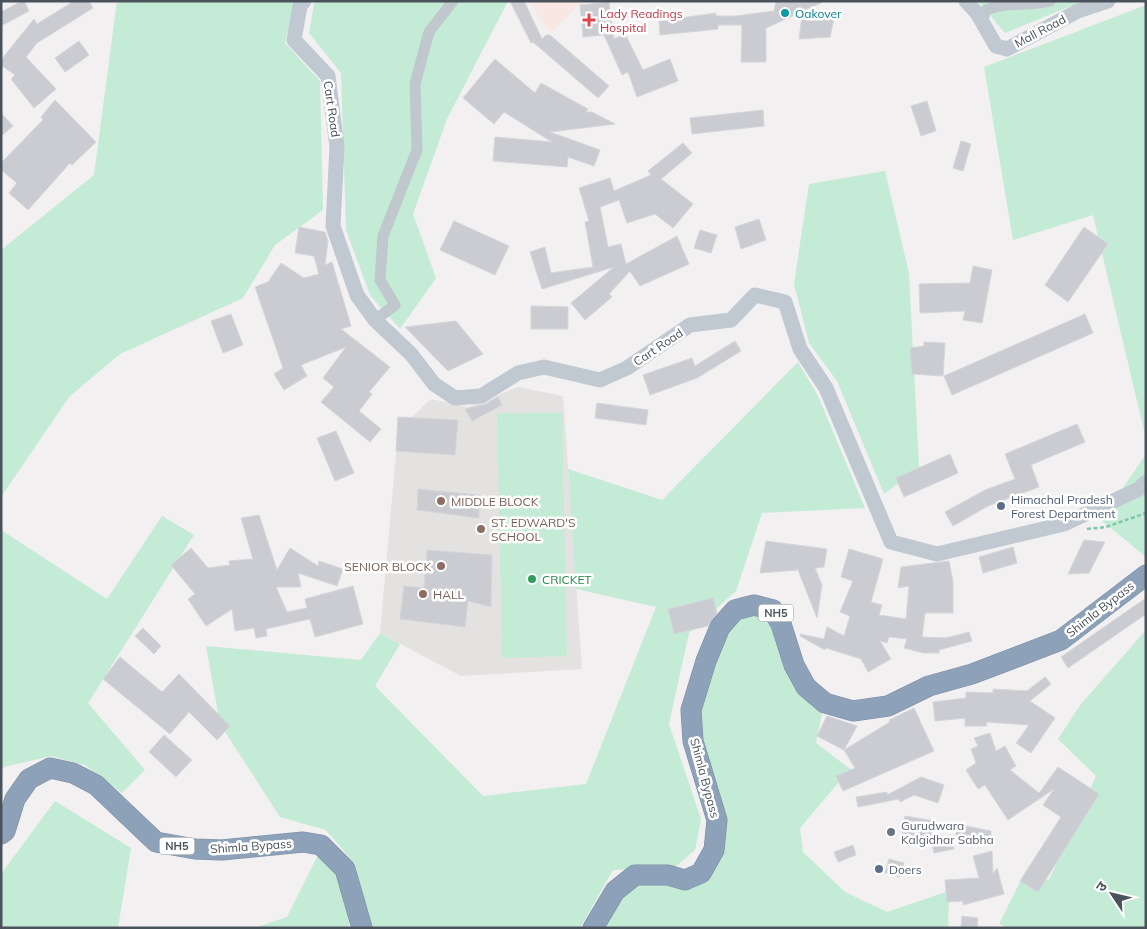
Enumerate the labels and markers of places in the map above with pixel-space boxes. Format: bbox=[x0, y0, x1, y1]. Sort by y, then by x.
place label: Lady Readings Hospital bbox=[600, 6, 683, 35]
place label: Oakover bbox=[795, 6, 842, 21]
marker: Oakover bbox=[779, 7, 791, 19]
marker: Lady Readings Hospital bbox=[582, 13, 596, 27]
place label: Himachal Pradesh Forest Department bbox=[1011, 492, 1115, 521]
place label: MIDDLE BLOCK bbox=[451, 494, 539, 509]
marker: MIDDLE BLOCK bbox=[435, 495, 447, 507]
marker: Himachal Pradesh Forest Department bbox=[995, 500, 1007, 512]
place label: ST. EDWARD'S SCHOOL bbox=[491, 515, 575, 544]
marker: ST. EDWARD'S SCHOOL bbox=[475, 523, 487, 535]
place label: SENIOR BLOCK bbox=[344, 559, 431, 574]
marker: SENIOR BLOCK bbox=[435, 560, 447, 572]
place label: CRICKET bbox=[542, 572, 592, 587]
marker: CRICKET bbox=[526, 573, 538, 585]
place label: HALL bbox=[433, 587, 465, 602]
marker: HALL bbox=[417, 588, 429, 600]
place label: Gurudwara Kalgidhar Sabha bbox=[901, 818, 994, 847]
marker: Gurudwara Kalgidhar Sabha bbox=[885, 826, 897, 838]
place label: Doers bbox=[889, 862, 922, 877]
marker: Doers bbox=[873, 863, 885, 875]

